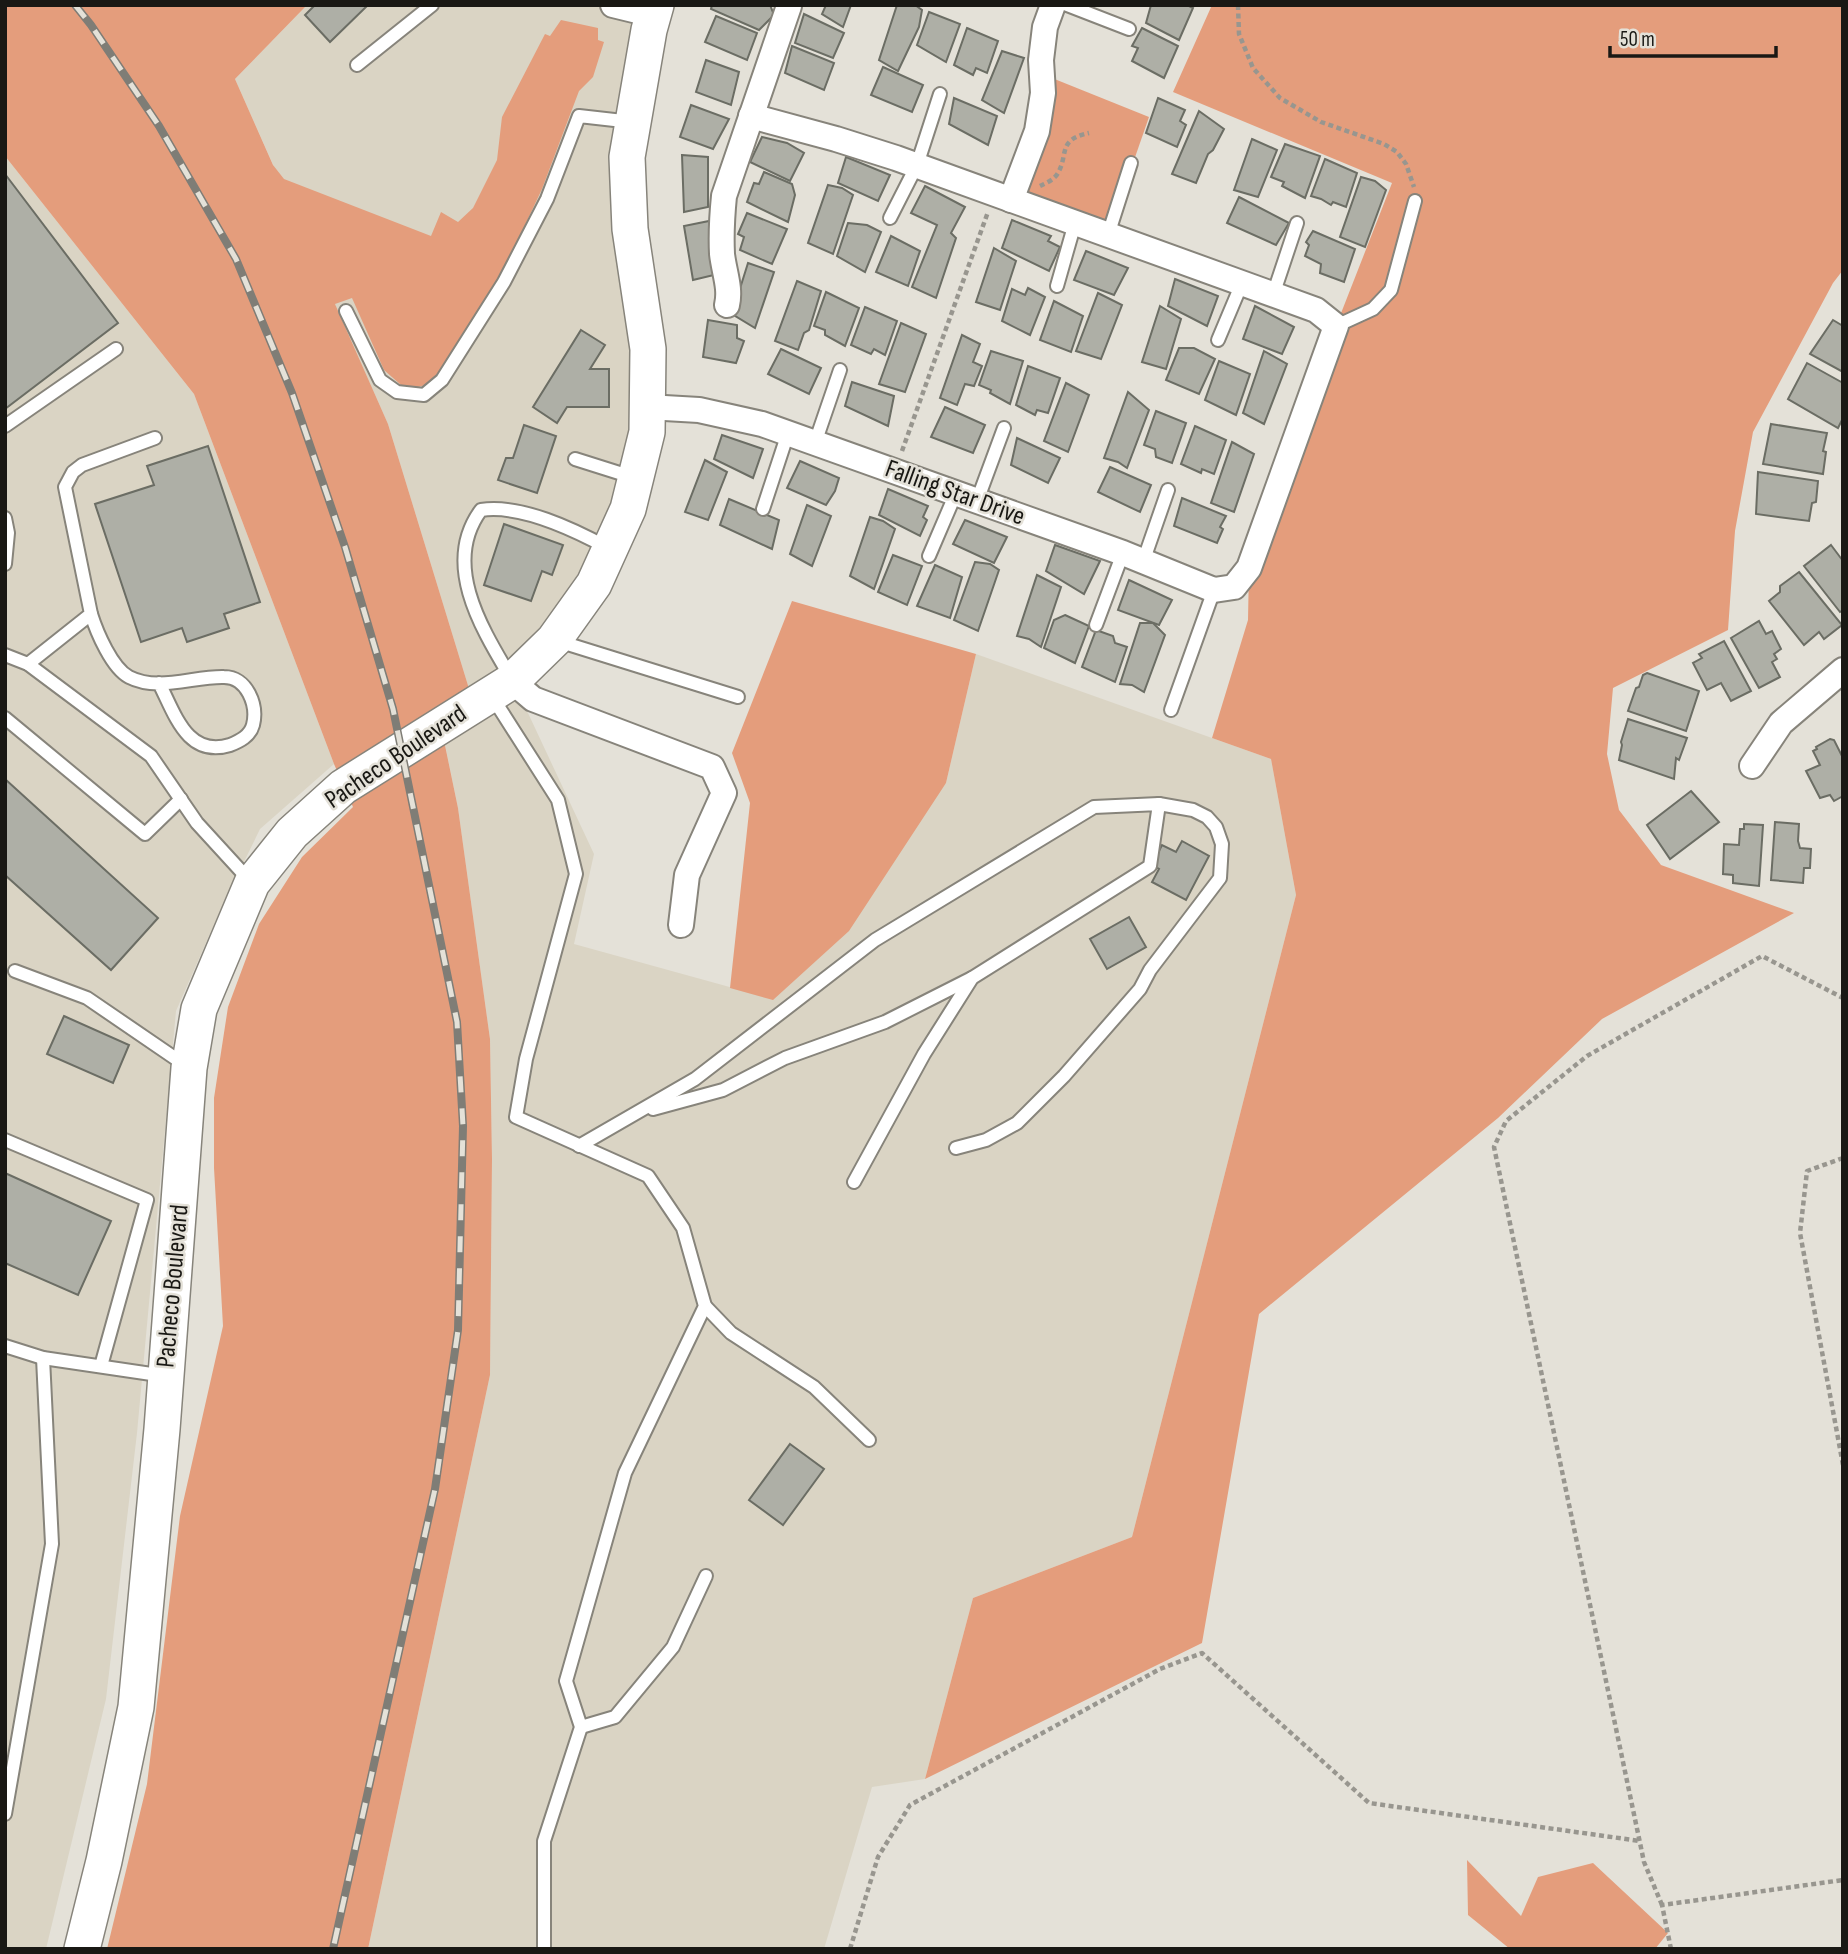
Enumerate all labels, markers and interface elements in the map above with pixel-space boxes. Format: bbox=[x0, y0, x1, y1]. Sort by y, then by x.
scale bar bbox=[1610, 14, 1776, 58]
text: 50 m bbox=[1620, 27, 1655, 52]
street label: Falling Star Drive bbox=[881, 453, 1029, 533]
street label: Pacheco Boulevard bbox=[319, 698, 473, 816]
street label: Pacheco Boulevard bbox=[150, 1203, 196, 1369]

